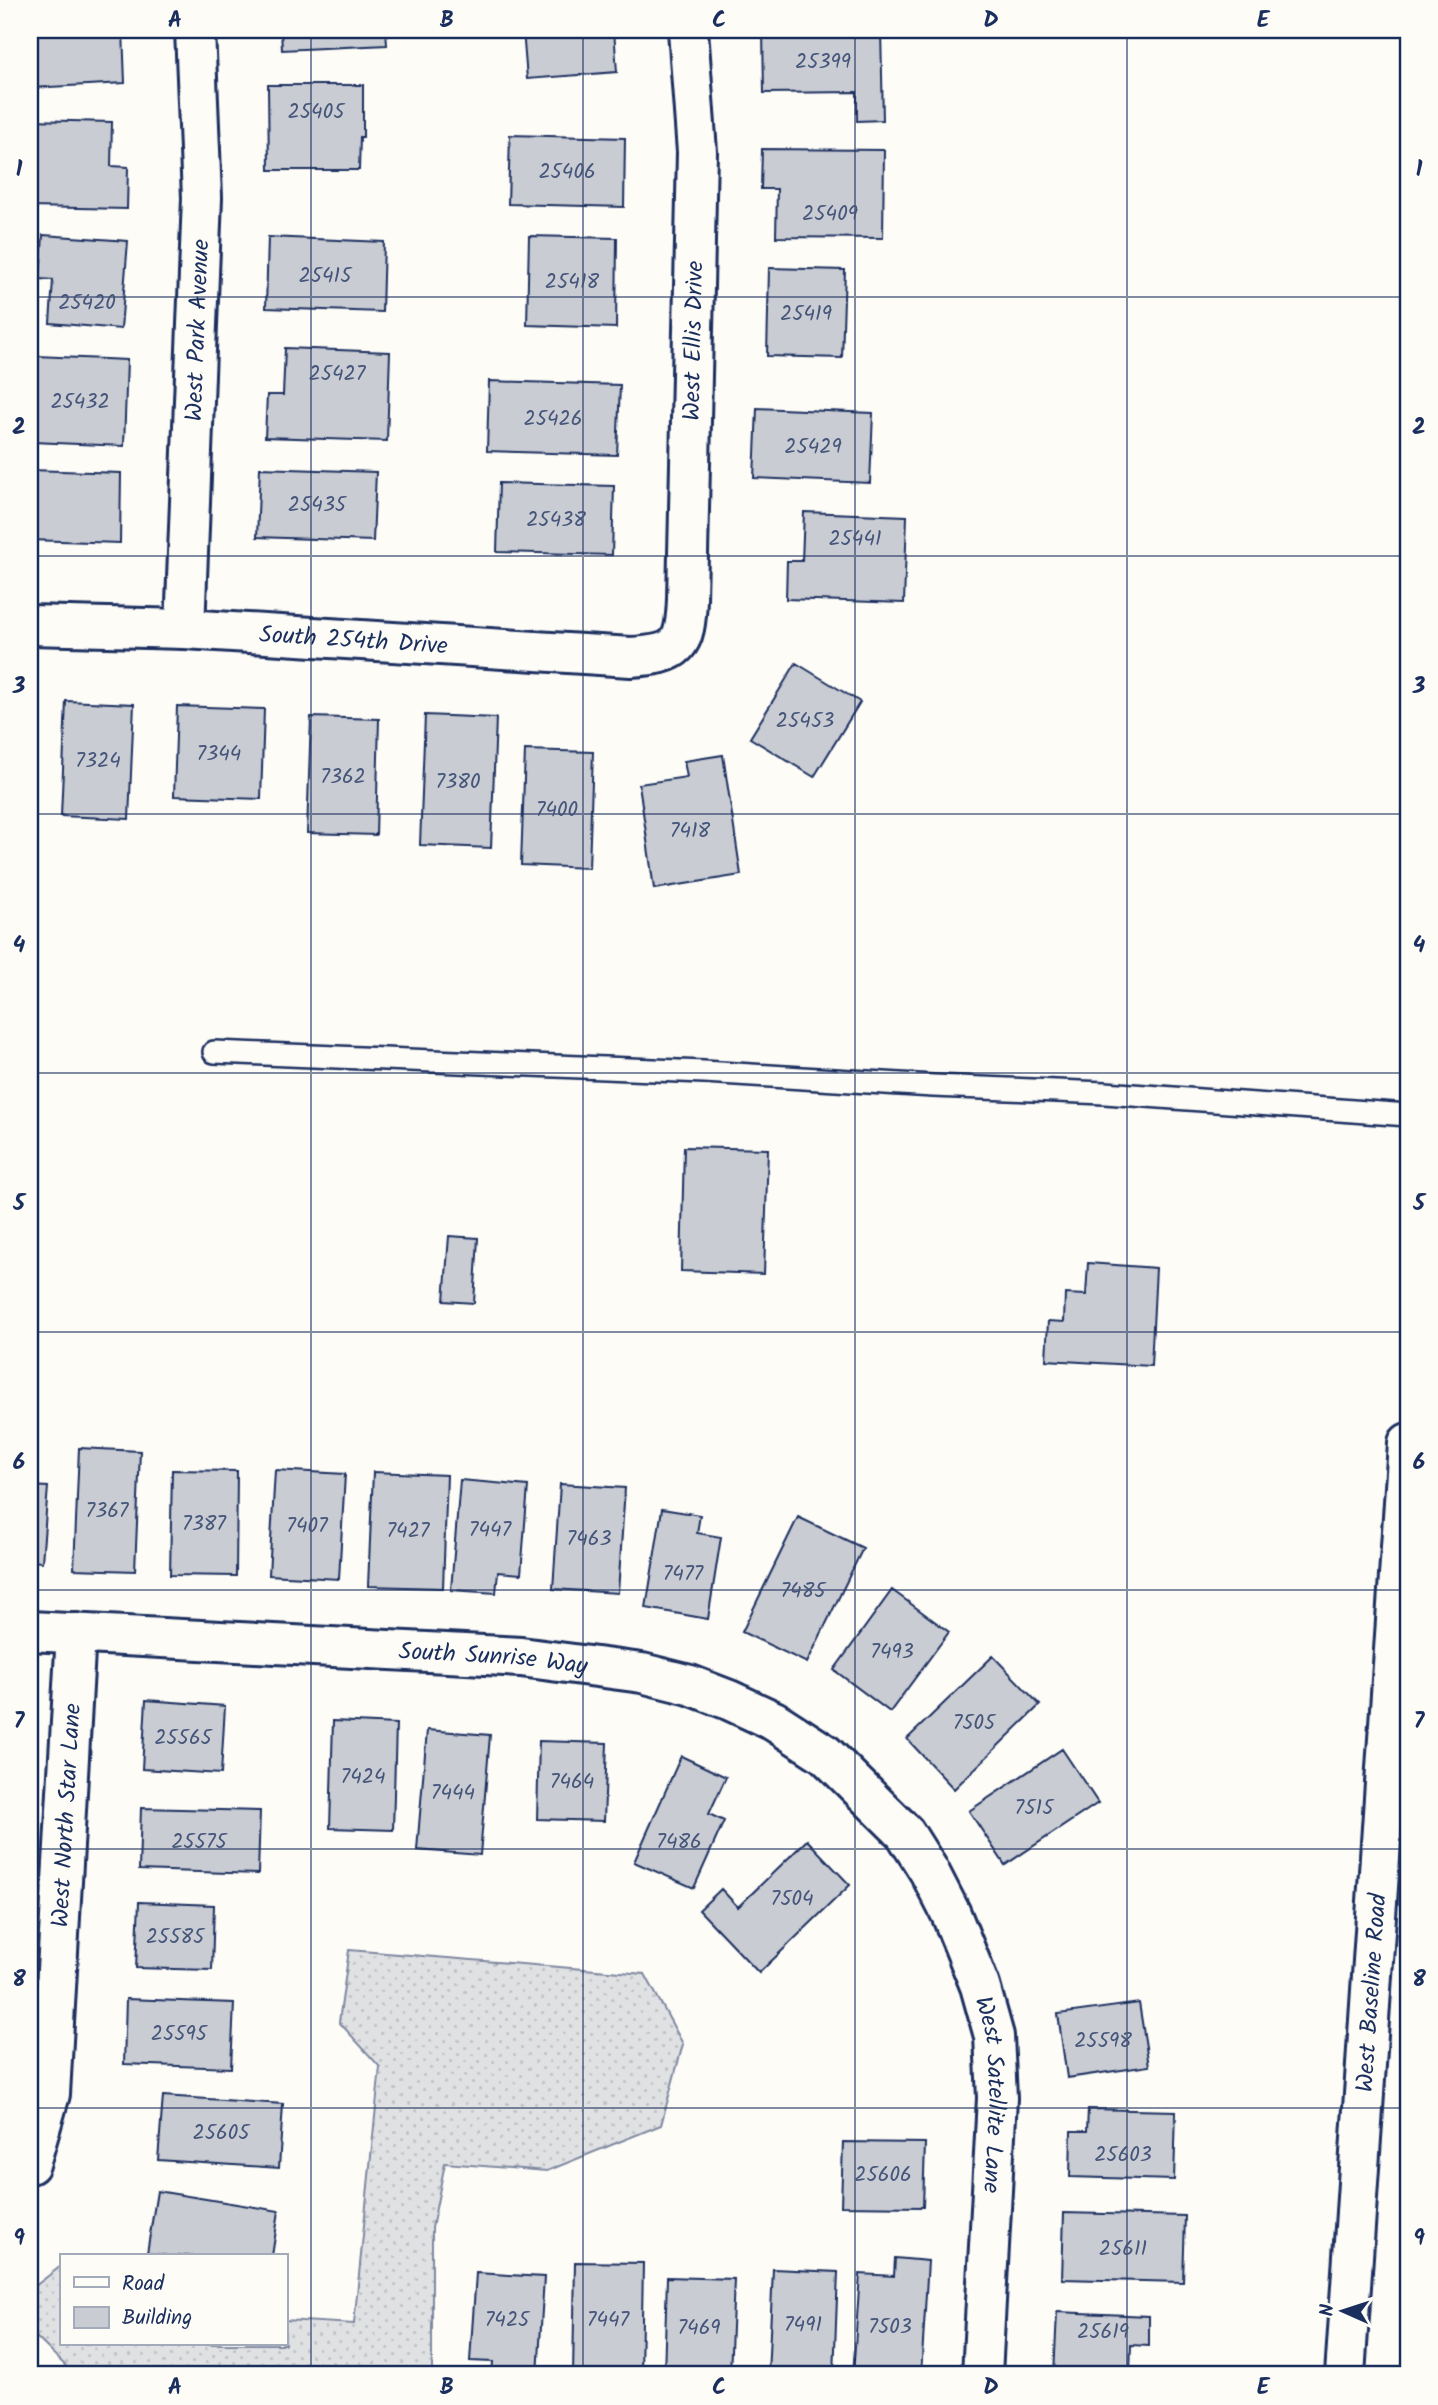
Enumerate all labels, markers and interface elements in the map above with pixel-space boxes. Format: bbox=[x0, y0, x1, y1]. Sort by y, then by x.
text: A bbox=[168, 3, 182, 39]
text: B bbox=[440, 3, 454, 39]
text: C bbox=[712, 3, 726, 39]
text: D bbox=[983, 3, 999, 39]
text: E bbox=[1257, 3, 1271, 39]
house number: 25399 bbox=[795, 46, 851, 79]
house number: 25405 bbox=[288, 96, 346, 129]
text: 1 bbox=[16, 152, 23, 188]
text: 1 bbox=[1416, 152, 1423, 188]
house number: 25406 bbox=[538, 156, 596, 189]
house number: 25409 bbox=[802, 198, 858, 231]
street label: West Park Avenue bbox=[175, 238, 221, 422]
house number: 25415 bbox=[299, 260, 353, 293]
street label: West Ellis Drive bbox=[673, 260, 716, 421]
house number: 25418 bbox=[545, 266, 599, 299]
house number: 25420 bbox=[58, 287, 116, 320]
house number: 25419 bbox=[780, 298, 832, 331]
house number: 25427 bbox=[309, 358, 367, 391]
house number: 25432 bbox=[50, 386, 110, 419]
house number: 25426 bbox=[524, 403, 582, 436]
text: 2 bbox=[12, 410, 26, 446]
text: 2 bbox=[1412, 410, 1426, 446]
house number: 25429 bbox=[784, 431, 842, 464]
house number: 25435 bbox=[288, 489, 348, 522]
house number: 25438 bbox=[526, 504, 586, 537]
house number: 25441 bbox=[828, 523, 882, 556]
street label: South 254th Drive bbox=[258, 616, 449, 666]
text: 3 bbox=[12, 669, 26, 705]
text: 3 bbox=[1412, 669, 1426, 705]
house number: 25453 bbox=[776, 705, 834, 738]
house number: 7344 bbox=[197, 738, 241, 771]
house number: 7324 bbox=[75, 745, 121, 778]
house number: 7362 bbox=[320, 761, 366, 794]
house number: 7380 bbox=[436, 766, 480, 799]
house number: 7400 bbox=[536, 794, 578, 827]
house number: 7418 bbox=[670, 815, 711, 848]
text: 4 bbox=[13, 928, 26, 964]
text: 4 bbox=[1413, 928, 1426, 964]
text: 5 bbox=[12, 1186, 27, 1222]
text: 5 bbox=[1412, 1186, 1427, 1222]
text: 6 bbox=[13, 1445, 25, 1481]
text: 6 bbox=[1413, 1445, 1425, 1481]
house number: 7367 bbox=[85, 1495, 130, 1528]
house number: 7387 bbox=[182, 1508, 227, 1541]
house number: 7407 bbox=[286, 1510, 329, 1543]
house number: 7447 bbox=[469, 1514, 513, 1547]
house number: 7427 bbox=[386, 1515, 431, 1548]
house number: 7463 bbox=[567, 1523, 611, 1556]
house number: 7477 bbox=[663, 1558, 705, 1591]
house number: 7485 bbox=[780, 1575, 827, 1608]
street label: South Sunrise Way bbox=[398, 1633, 591, 1687]
house number: 7493 bbox=[870, 1636, 914, 1669]
street label: West North Star Lane bbox=[41, 1702, 93, 1928]
text: 7 bbox=[14, 1704, 26, 1740]
text: 7 bbox=[1414, 1704, 1426, 1740]
house number: 7505 bbox=[953, 1707, 997, 1740]
house number: 25565 bbox=[154, 1722, 214, 1755]
house number: 7424 bbox=[340, 1761, 386, 1794]
house number: 7464 bbox=[550, 1766, 594, 1799]
house number: 7444 bbox=[431, 1777, 475, 1810]
house number: 7515 bbox=[1015, 1792, 1055, 1825]
house number: 25575 bbox=[171, 1826, 229, 1859]
house number: 7486 bbox=[656, 1826, 702, 1859]
house number: 7504 bbox=[770, 1883, 814, 1916]
street label: West Baseline Road bbox=[1346, 1891, 1399, 2094]
house number: 25585 bbox=[146, 1921, 206, 1954]
text: 8 bbox=[12, 1962, 26, 1998]
text: 8 bbox=[1412, 1962, 1426, 1998]
street label: West Satellite Lane bbox=[963, 1992, 1015, 2194]
house number: 25595 bbox=[151, 2018, 209, 2051]
house number: 25598 bbox=[1074, 2025, 1132, 2058]
house number: 25605 bbox=[193, 2117, 251, 2150]
house number: 25603 bbox=[1094, 2139, 1152, 2172]
house number: 25606 bbox=[854, 2159, 912, 2192]
text: 9 bbox=[13, 2221, 25, 2257]
text: 9 bbox=[1413, 2221, 1425, 2257]
house number: 25611 bbox=[1099, 2233, 1147, 2266]
legend bbox=[60, 2254, 287, 2346]
text: Road bbox=[122, 2268, 165, 2301]
north arrow bbox=[1308, 2276, 1378, 2346]
text: Building bbox=[122, 2302, 192, 2335]
text: N bbox=[1313, 2303, 1343, 2317]
house number: 7425 bbox=[485, 2304, 531, 2337]
house number: 7447 bbox=[587, 2304, 631, 2337]
house number: 7491 bbox=[784, 2309, 822, 2342]
house number: 7503 bbox=[868, 2311, 912, 2344]
house number: 7469 bbox=[677, 2312, 721, 2345]
house number: 25619 bbox=[1077, 2316, 1129, 2349]
text: A bbox=[168, 2370, 182, 2405]
text: B bbox=[440, 2370, 454, 2405]
text: C bbox=[712, 2370, 726, 2405]
text: D bbox=[983, 2370, 999, 2405]
text: E bbox=[1257, 2370, 1271, 2405]

